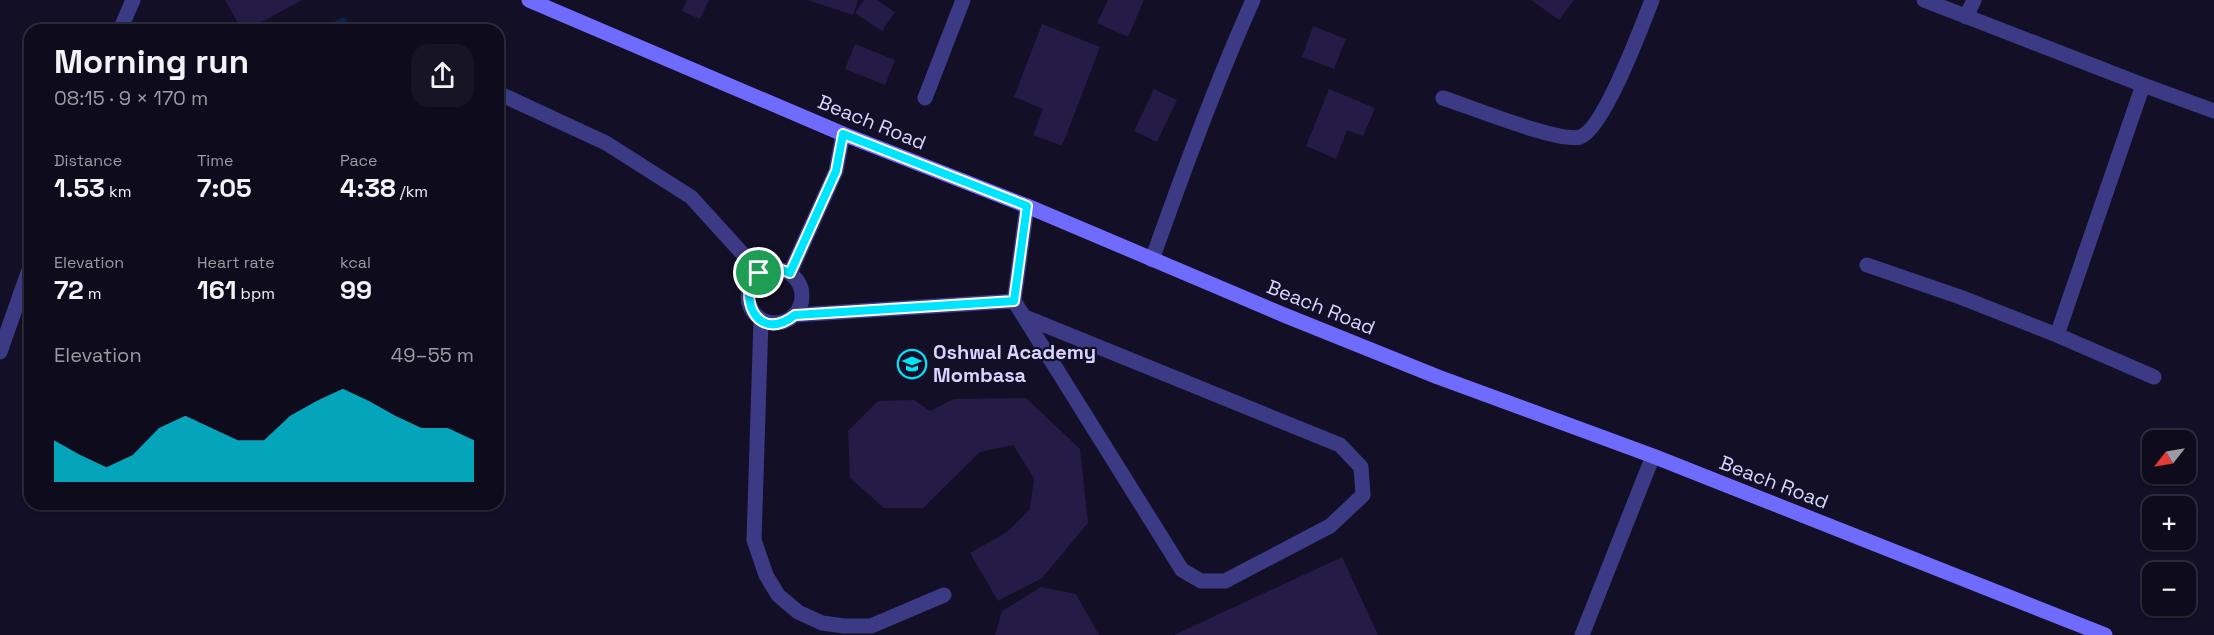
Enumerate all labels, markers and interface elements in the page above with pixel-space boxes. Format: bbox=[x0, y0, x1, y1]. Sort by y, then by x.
text: Morning run bbox=[54, 41, 249, 83]
button: share bbox=[411, 44, 474, 107]
text: 08:15 · 9 × 170 m bbox=[54, 85, 208, 111]
street label: Beach Road bbox=[814, 88, 930, 156]
text: Distance bbox=[54, 150, 122, 171]
text: Time bbox=[197, 150, 233, 171]
text: Pace bbox=[340, 150, 377, 171]
text: 1.53 bbox=[54, 171, 105, 205]
text: 7:05 bbox=[197, 171, 252, 205]
text: 4:38 bbox=[340, 171, 396, 205]
text: km bbox=[105, 181, 131, 202]
text: /km bbox=[396, 181, 428, 202]
pin bbox=[733, 247, 784, 298]
text: Elevation bbox=[54, 252, 124, 273]
text: Heart rate bbox=[197, 252, 275, 273]
text: kcal bbox=[340, 252, 371, 273]
icon: arrive bbox=[742, 256, 775, 289]
text: 72 bbox=[54, 273, 84, 307]
text: 161 bbox=[197, 273, 236, 307]
text: 99 bbox=[340, 273, 372, 307]
street label: Beach Road bbox=[1263, 273, 1379, 341]
text: m bbox=[84, 283, 102, 304]
text: bpm bbox=[236, 283, 275, 304]
place label: Oshwal Academy Mombasa bbox=[933, 339, 1096, 388]
text: Elevation bbox=[54, 342, 142, 368]
text: 49–55 m bbox=[391, 342, 474, 368]
school or university icon: Oshwal Academy Mombasa bbox=[896, 348, 928, 380]
north arrow bbox=[2142, 430, 2196, 484]
map controls bbox=[2142, 430, 2196, 616]
street label: Beach Road bbox=[1716, 449, 1832, 515]
button: + bbox=[2142, 496, 2196, 550]
button: − bbox=[2142, 562, 2196, 616]

